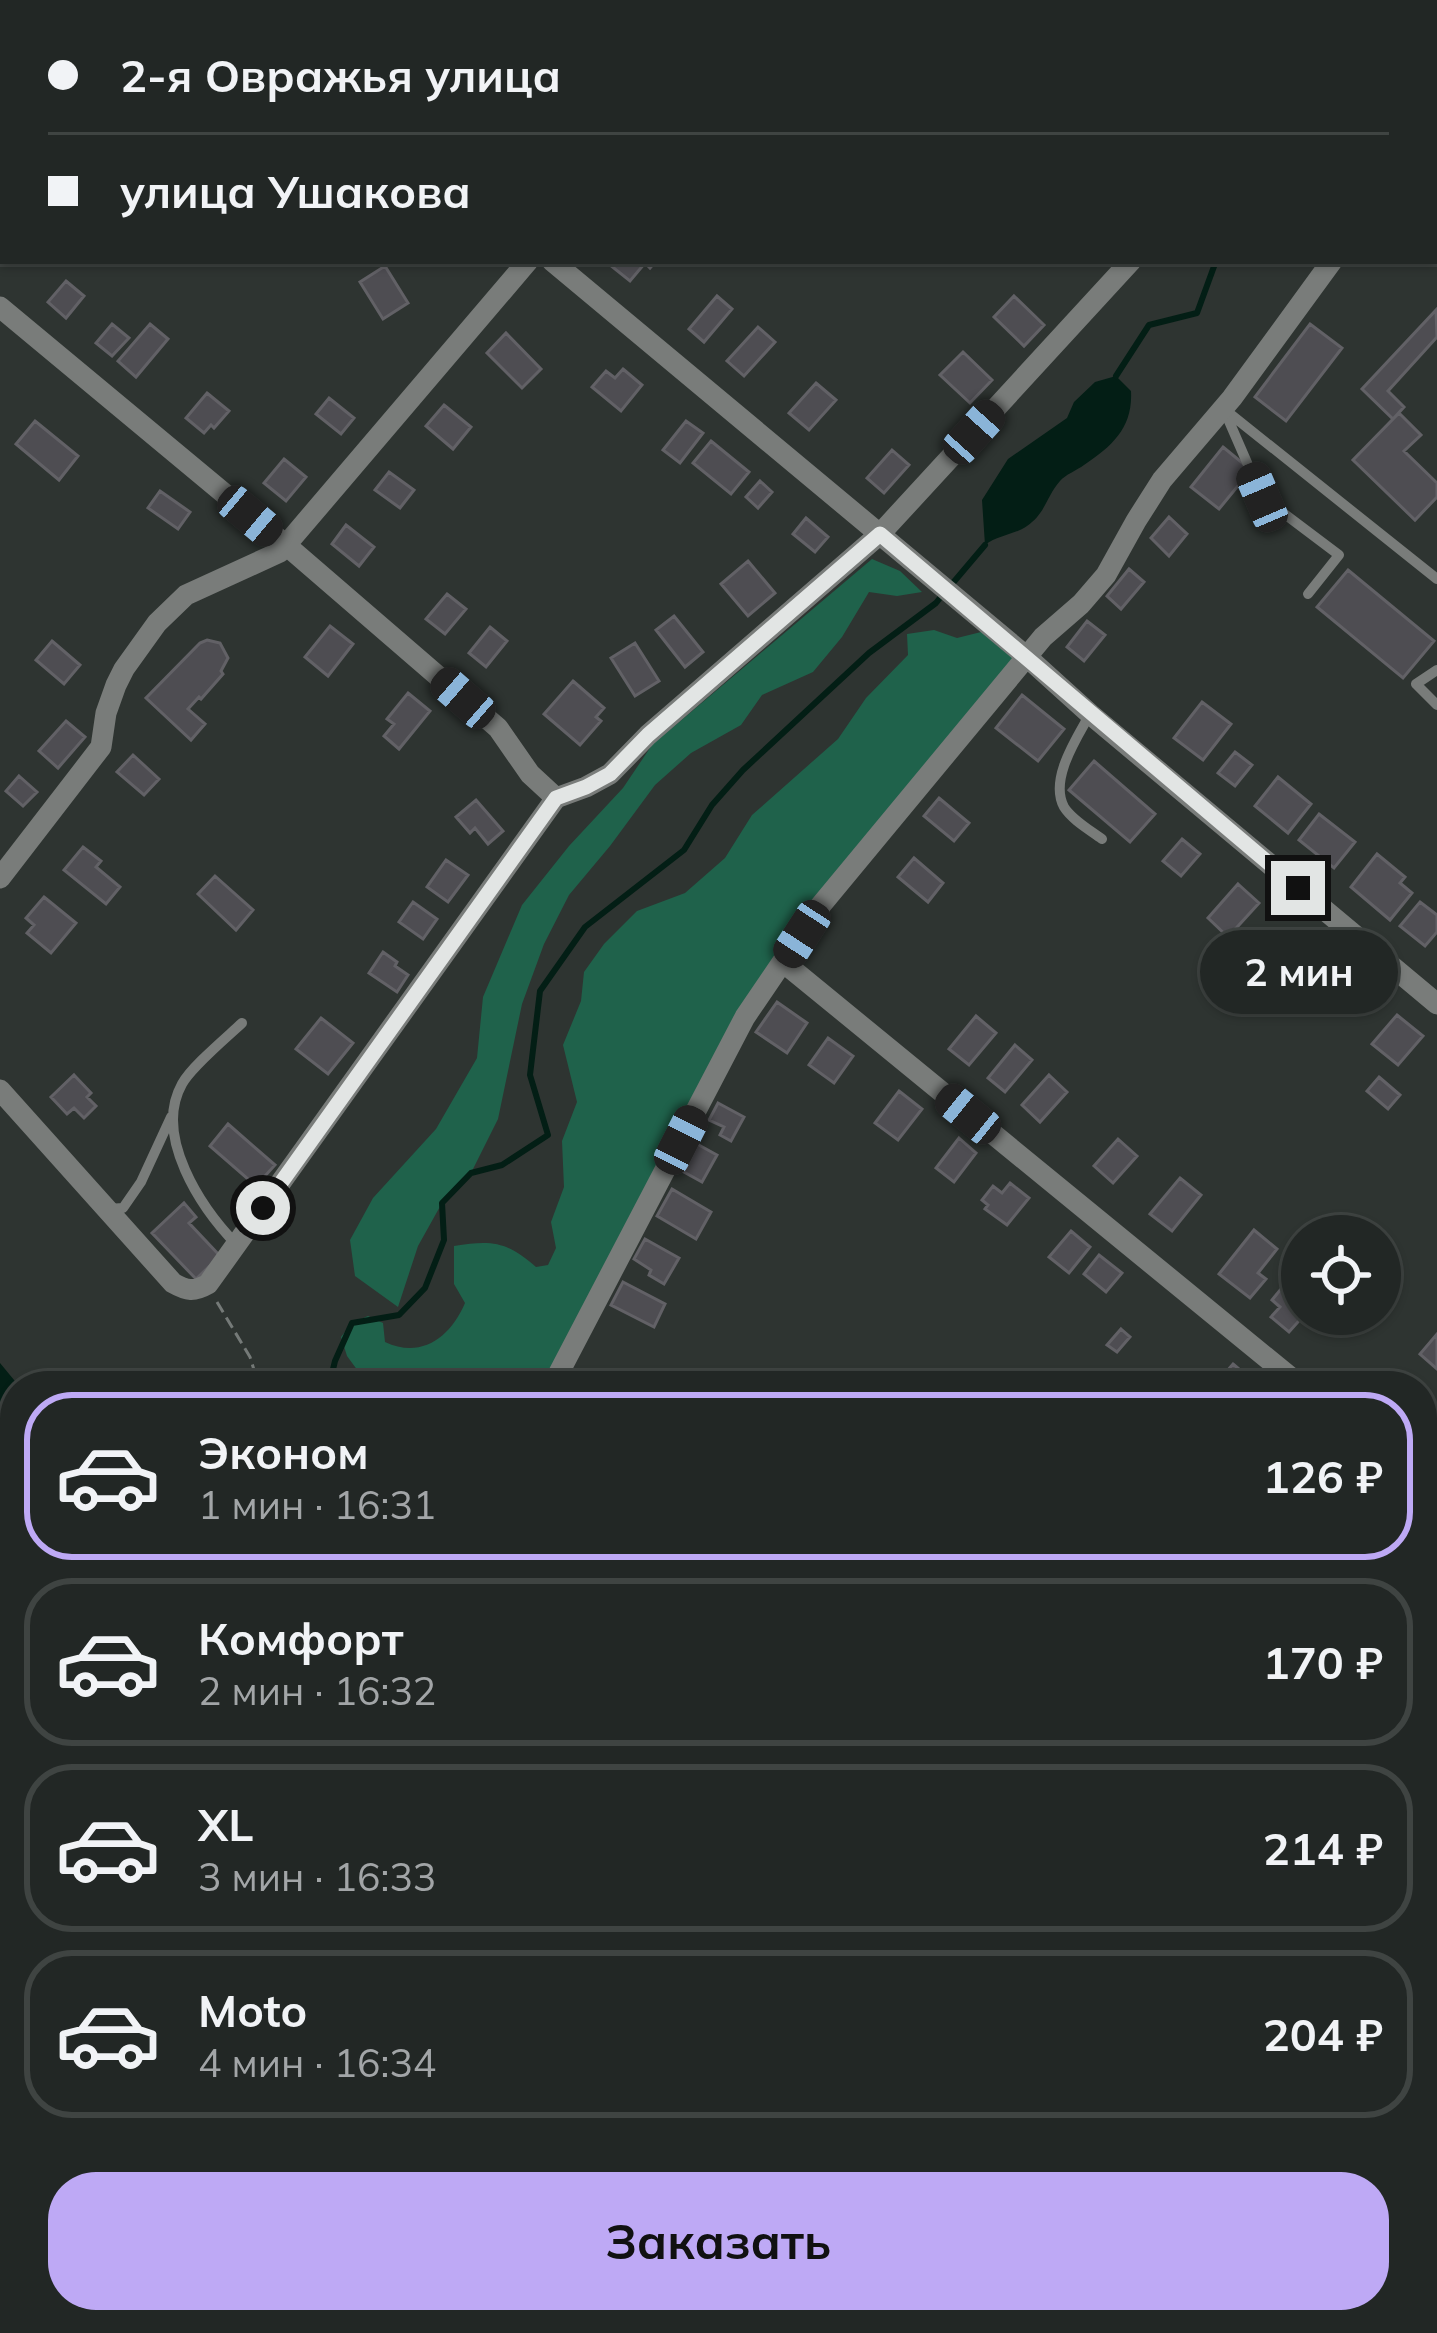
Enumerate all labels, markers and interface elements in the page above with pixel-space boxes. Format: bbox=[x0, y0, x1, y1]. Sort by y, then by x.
text: 2-я Овражья улица bbox=[120, 47, 561, 103]
text: улица Ушакова bbox=[120, 163, 471, 219]
car bbox=[937, 393, 1011, 471]
car bbox=[1231, 457, 1293, 537]
car bbox=[211, 479, 289, 553]
car bbox=[424, 661, 502, 735]
route end bbox=[1271, 861, 1325, 915]
car bbox=[767, 894, 837, 974]
callout: 2 мин bbox=[1199, 930, 1397, 1014]
text: 2 мин bbox=[1244, 947, 1354, 996]
car bbox=[929, 1077, 1007, 1151]
car bbox=[649, 1100, 713, 1180]
route start bbox=[236, 1181, 290, 1235]
map controls bbox=[1281, 1215, 1401, 1335]
button: locate bbox=[1281, 1215, 1401, 1335]
icon: car bbox=[54, 1422, 162, 1530]
text: Эконом bbox=[198, 1424, 369, 1480]
text: 126 ₽ bbox=[1263, 1448, 1383, 1504]
text: 1 мин · 16:31 bbox=[198, 1480, 436, 1529]
icon: car bbox=[54, 1608, 162, 1716]
text: Комфорт bbox=[198, 1610, 404, 1666]
text: 170 ₽ bbox=[1263, 1634, 1383, 1690]
text: 2 мин · 16:32 bbox=[198, 1666, 436, 1715]
icon: car bbox=[54, 1794, 162, 1902]
text: XL bbox=[198, 1796, 253, 1852]
text: 214 ₽ bbox=[1263, 1820, 1383, 1876]
text: 3 мин · 16:33 bbox=[198, 1852, 436, 1901]
icon: car bbox=[54, 1980, 162, 2088]
text: Moto bbox=[198, 1982, 307, 2038]
text: 204 ₽ bbox=[1263, 2006, 1383, 2062]
text: 4 мин · 16:34 bbox=[198, 2038, 436, 2087]
button: Заказать bbox=[48, 2172, 1389, 2310]

